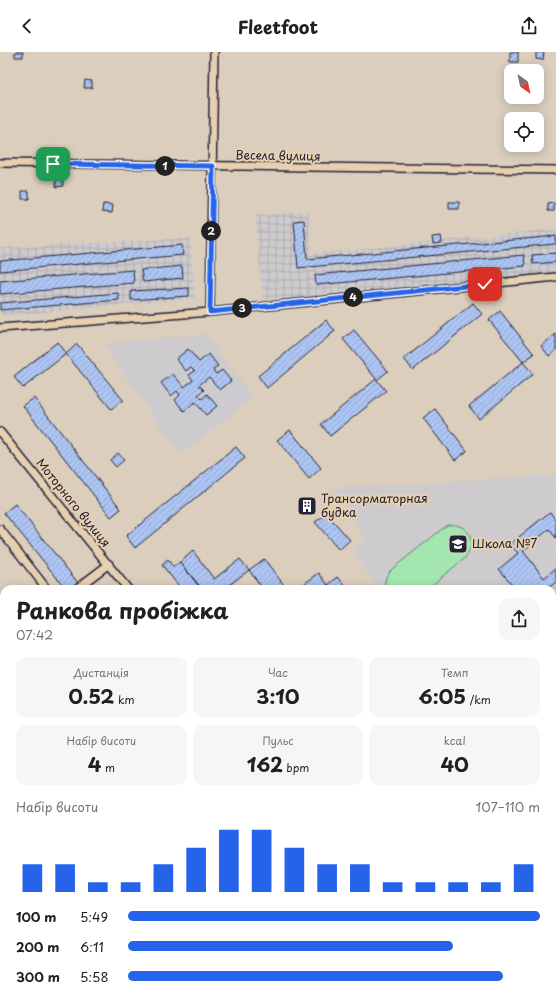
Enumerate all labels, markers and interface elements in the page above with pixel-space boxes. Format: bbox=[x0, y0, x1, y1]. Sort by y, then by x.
text: Fleetfoot bbox=[238, 13, 318, 40]
icon: back bbox=[16, 15, 38, 37]
icon: share bbox=[518, 15, 540, 37]
north arrow bbox=[504, 64, 544, 104]
map controls bbox=[504, 64, 544, 152]
button: locate bbox=[504, 112, 544, 152]
street label: Весела вулиця bbox=[235, 145, 321, 165]
pin bbox=[36, 147, 70, 181]
icon: arrive bbox=[42, 153, 64, 175]
pin: 1 bbox=[155, 156, 175, 176]
text: 1 bbox=[162, 157, 168, 174]
pin: 2 bbox=[201, 221, 221, 241]
text: 2 bbox=[207, 222, 215, 239]
pin bbox=[468, 267, 502, 301]
icon: check bbox=[474, 273, 496, 295]
pin: 4 bbox=[343, 287, 363, 307]
text: 4 bbox=[349, 288, 357, 305]
pin: 3 bbox=[232, 298, 252, 318]
text: 3 bbox=[238, 299, 246, 316]
street label: Моторного вулиця bbox=[32, 454, 115, 551]
place label: Трансорматорная будка bbox=[321, 489, 428, 521]
building icon: Трансорматорная будка bbox=[296, 495, 318, 517]
school or university icon: Школа №7 bbox=[447, 533, 469, 555]
place label: Школа №7 bbox=[472, 534, 538, 552]
text: Ранкова пробіжка bbox=[16, 593, 229, 626]
button: share bbox=[498, 598, 540, 640]
text: 07:42 bbox=[16, 625, 53, 644]
text: Дистанція bbox=[74, 664, 129, 681]
text: Час bbox=[268, 664, 288, 681]
text: Темп bbox=[441, 664, 469, 681]
text: 0.52 bbox=[68, 681, 114, 711]
text: 3:10 bbox=[256, 681, 300, 711]
text: 6:05 bbox=[419, 681, 466, 711]
text: km bbox=[114, 691, 134, 708]
text: /km bbox=[466, 691, 491, 708]
text: Набір висоти bbox=[67, 732, 136, 749]
text: Пульс bbox=[262, 732, 294, 749]
text: kcal bbox=[444, 732, 466, 749]
text: 4 bbox=[88, 749, 101, 779]
text: 162 bbox=[247, 749, 283, 779]
text: 40 bbox=[440, 749, 469, 779]
text: m bbox=[101, 759, 115, 776]
text: bpm bbox=[283, 759, 309, 776]
text: Набір висоти bbox=[16, 797, 98, 816]
text: 107–110 m bbox=[475, 797, 540, 816]
text: 100 m bbox=[16, 907, 57, 926]
text: 5:49 bbox=[80, 907, 108, 926]
text: 200 m bbox=[16, 937, 60, 956]
text: 6:11 bbox=[80, 937, 104, 956]
text: 300 m bbox=[16, 967, 60, 986]
text: 5:58 bbox=[80, 967, 109, 986]

